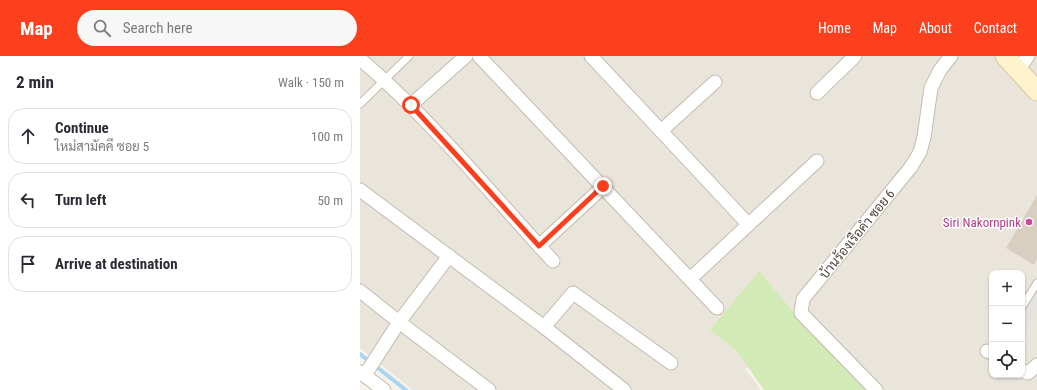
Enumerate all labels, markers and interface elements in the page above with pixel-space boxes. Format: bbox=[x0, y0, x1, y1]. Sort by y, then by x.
search box bbox=[77, 10, 357, 46]
text: Map bbox=[20, 17, 53, 40]
icon: search bbox=[91, 17, 113, 39]
text: Search here bbox=[123, 19, 193, 37]
text: Home bbox=[818, 20, 851, 36]
text: Map bbox=[873, 20, 897, 36]
text: About bbox=[919, 20, 952, 36]
text: Contact bbox=[974, 20, 1017, 36]
text: 2 min bbox=[16, 72, 54, 92]
text: Walk · 150 m bbox=[278, 75, 344, 90]
route start bbox=[402, 96, 420, 114]
text: Continue bbox=[55, 119, 109, 137]
icon: ahead bbox=[17, 125, 39, 147]
text: 100 m bbox=[311, 129, 343, 144]
text: ใหม่สามัคคี ซอย 5 bbox=[55, 139, 149, 154]
route end bbox=[594, 177, 612, 195]
street label: บ้านร้องเรือคำ ซอย 6 bbox=[815, 185, 898, 282]
icon: left bbox=[17, 189, 39, 211]
text: Turn left bbox=[55, 191, 106, 209]
text: 50 m bbox=[317, 193, 343, 208]
place label: Siri Nakornpink bbox=[943, 215, 1021, 230]
marker: Siri Nakornpink bbox=[1024, 217, 1034, 227]
icon: arrive bbox=[17, 253, 39, 275]
text: Arrive at destination bbox=[55, 255, 178, 273]
map controls bbox=[989, 270, 1025, 378]
button: + bbox=[989, 270, 1025, 306]
button: − bbox=[989, 306, 1025, 342]
button: locate bbox=[989, 342, 1025, 378]

